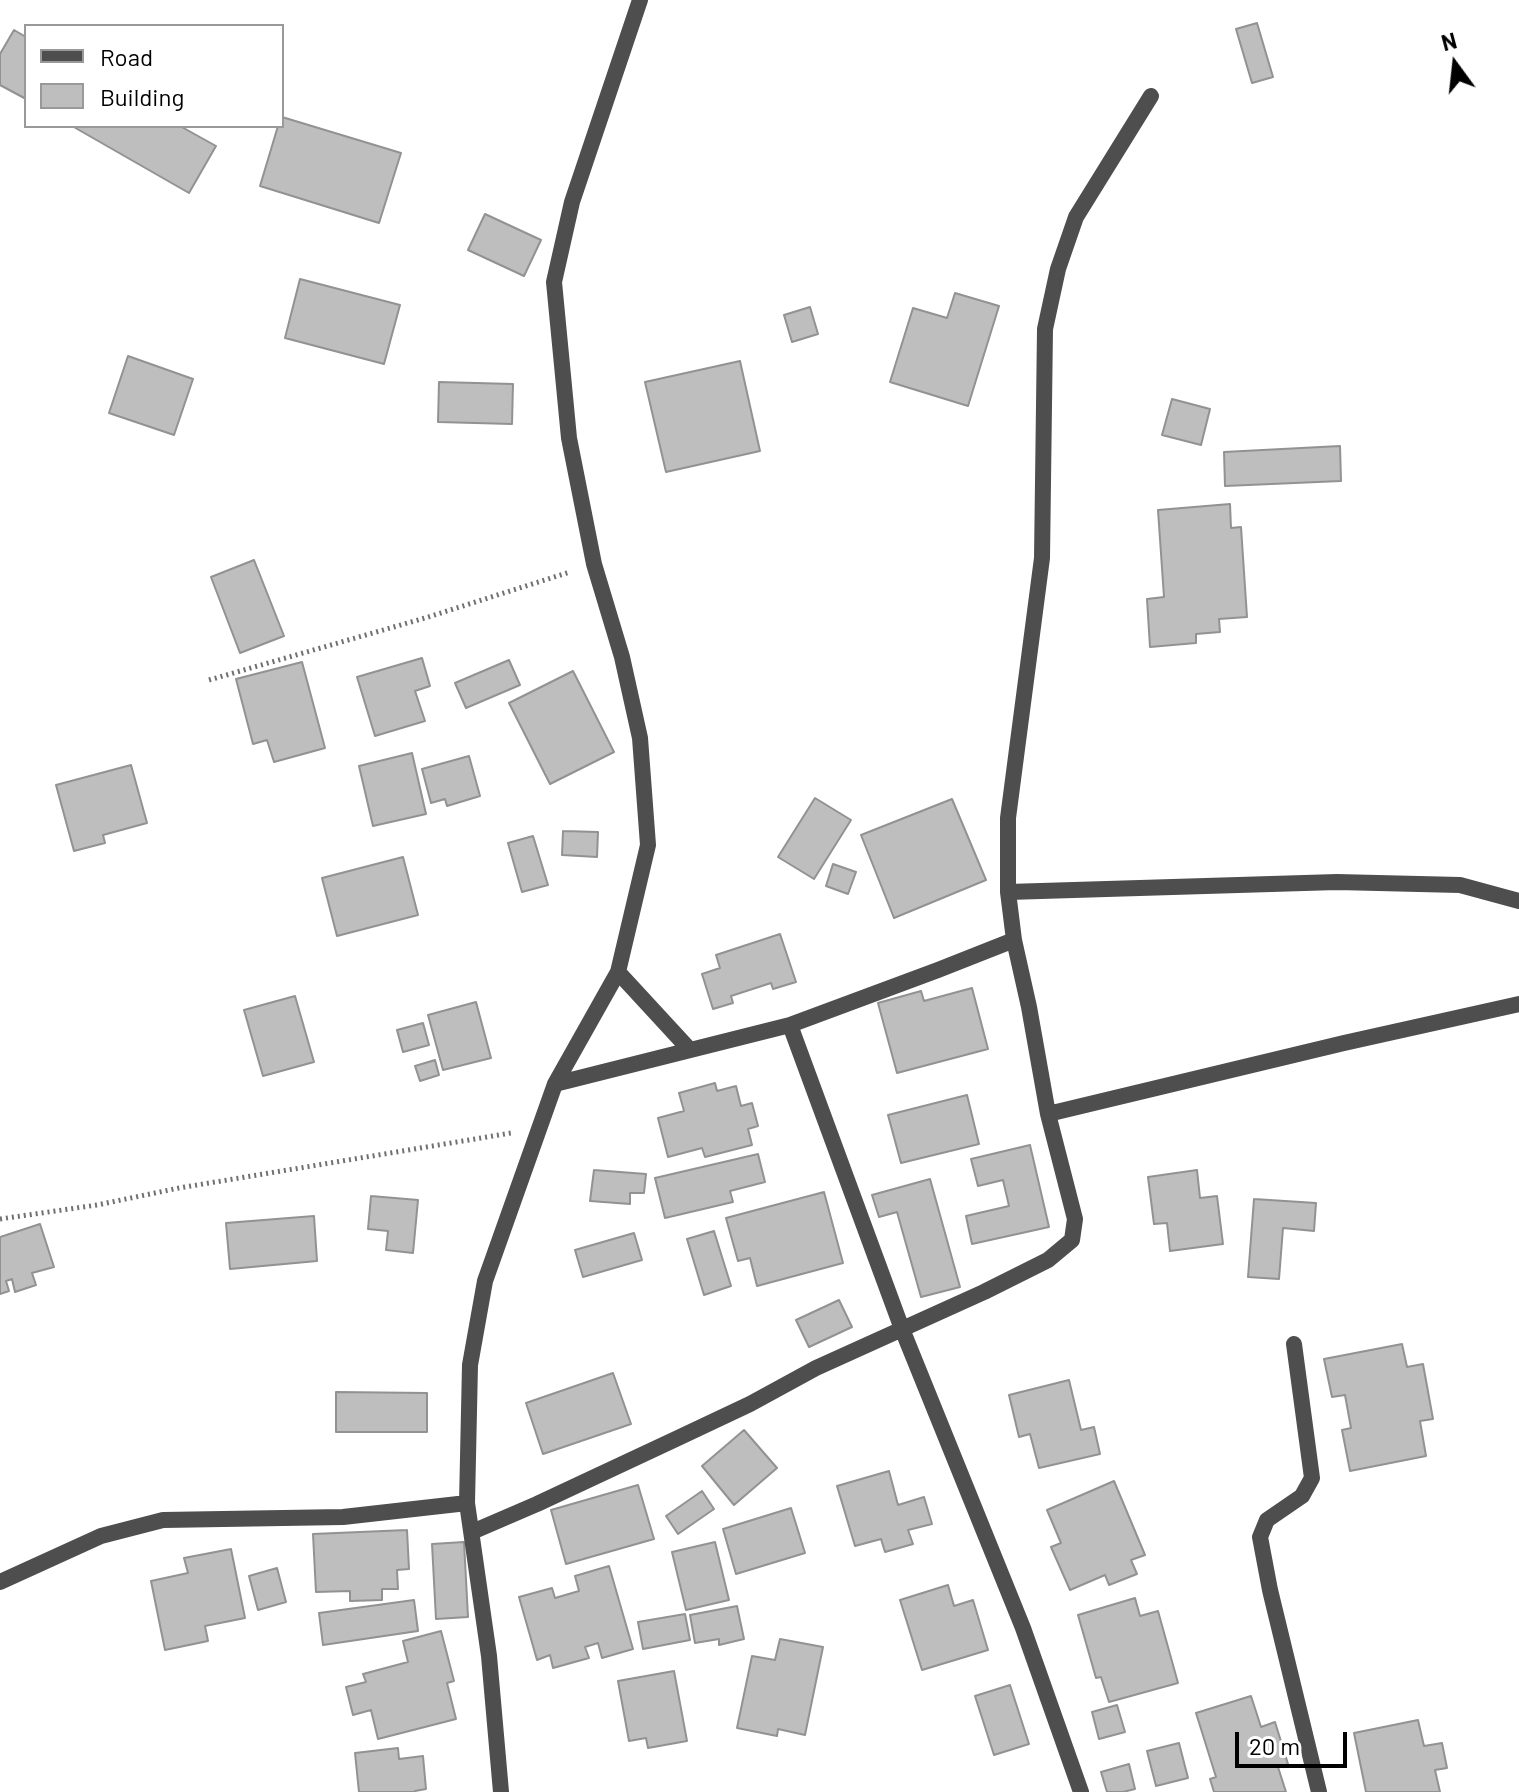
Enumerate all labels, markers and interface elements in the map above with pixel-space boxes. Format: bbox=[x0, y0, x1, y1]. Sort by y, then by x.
legend bbox=[24, 24, 284, 128]
north arrow bbox=[1415, 24, 1495, 104]
text: N bbox=[1438, 26, 1459, 55]
text: Road bbox=[100, 42, 153, 71]
text: Building bbox=[100, 82, 184, 111]
scale bar bbox=[1239, 1716, 1351, 1766]
text: 20 m bbox=[1249, 1731, 1300, 1760]

